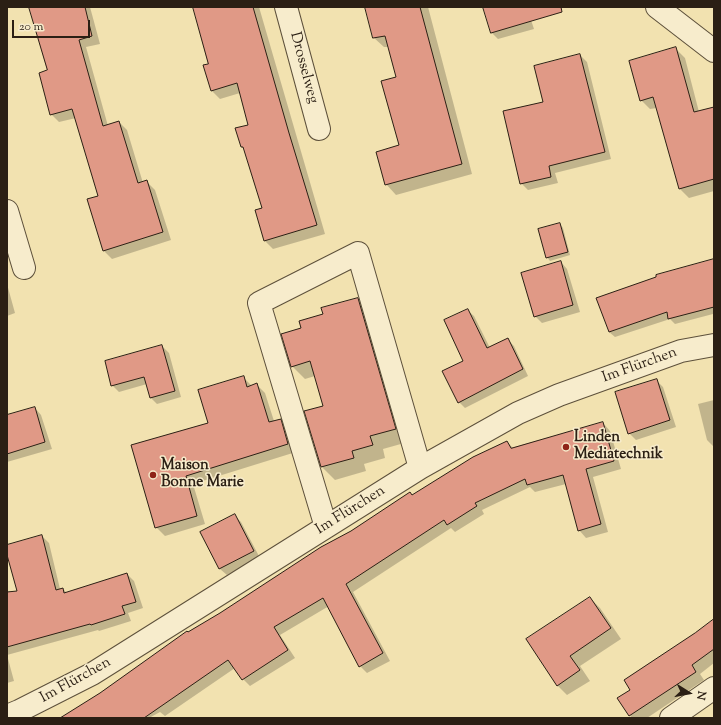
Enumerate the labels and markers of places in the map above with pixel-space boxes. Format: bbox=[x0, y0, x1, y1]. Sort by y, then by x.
place label: Linden Mediatechnik bbox=[574, 429, 663, 464]
marker: Linden Mediatechnik bbox=[561, 442, 571, 452]
place label: Maison Bonne Marie bbox=[161, 457, 244, 492]
marker: Maison Bonne Marie bbox=[148, 470, 158, 480]

